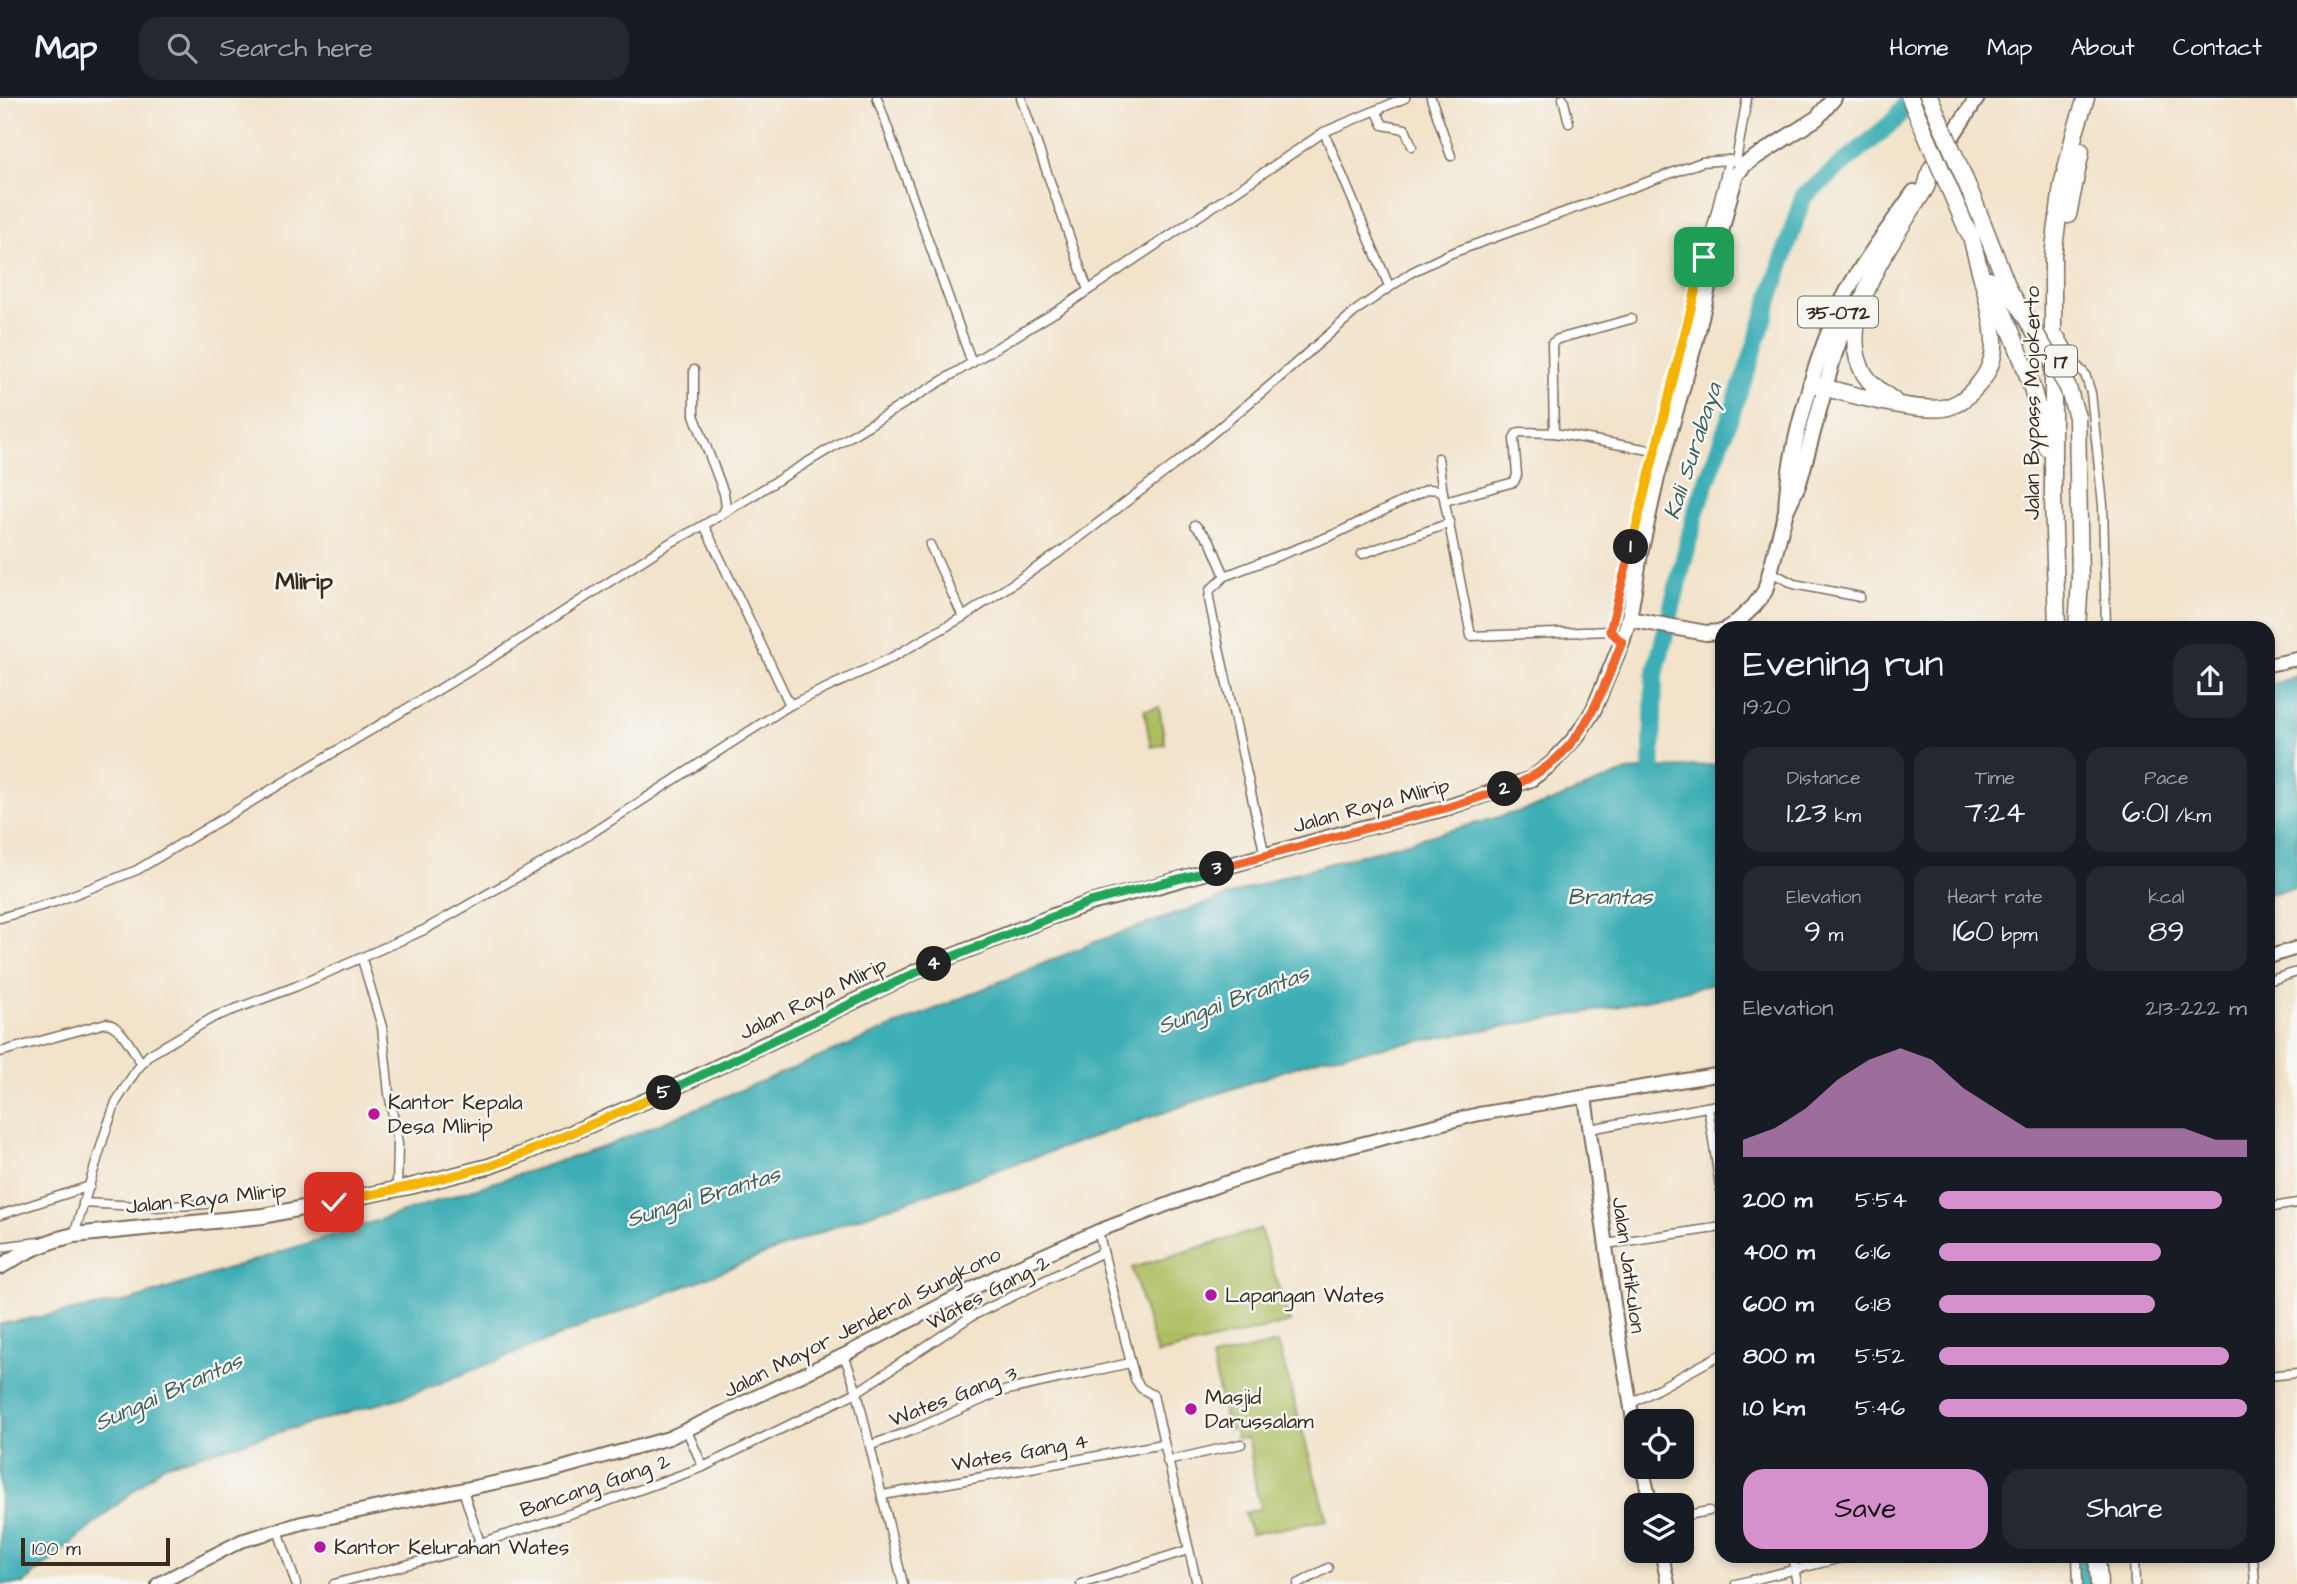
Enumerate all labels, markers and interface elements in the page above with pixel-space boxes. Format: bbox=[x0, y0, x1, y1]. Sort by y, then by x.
search box bbox=[139, 17, 629, 80]
text: Map bbox=[35, 25, 97, 71]
icon: search bbox=[163, 29, 201, 67]
text: Search here bbox=[219, 30, 373, 66]
text: Home bbox=[1889, 31, 1949, 65]
text: Map bbox=[1987, 31, 2032, 65]
text: About bbox=[2070, 31, 2135, 65]
text: Contact bbox=[2173, 31, 2262, 65]
pin bbox=[1674, 227, 1734, 287]
icon: arrive bbox=[1685, 238, 1723, 276]
street label: Jalan Bypass Mojokerto bbox=[2018, 286, 2049, 520]
road number: 35-072 bbox=[1798, 296, 1878, 328]
road number: 17 bbox=[2045, 345, 2077, 376]
water label: Kali Surabaya bbox=[1656, 378, 1731, 524]
pin: 1 bbox=[1614, 530, 1648, 564]
text: 1 bbox=[1629, 533, 1632, 560]
district label: Mlirip bbox=[275, 565, 333, 599]
text: Evening run bbox=[1743, 639, 1944, 691]
button: share bbox=[2173, 644, 2247, 718]
text: 19:20 bbox=[1743, 691, 1791, 723]
text: Distance bbox=[1787, 765, 1861, 792]
text: Time bbox=[1975, 765, 2015, 792]
text: Pace bbox=[2144, 765, 2188, 792]
street label: Jalan Raya Mlirip bbox=[1289, 771, 1454, 842]
pin: 2 bbox=[1488, 772, 1522, 806]
text: 2 bbox=[1499, 775, 1510, 802]
text: 1.23 bbox=[1786, 792, 1827, 834]
text: 7:24 bbox=[1964, 792, 2026, 834]
text: 6:01 bbox=[2122, 792, 2168, 834]
text: km bbox=[1827, 803, 1861, 830]
text: /km bbox=[2168, 803, 2211, 830]
pin: 3 bbox=[1200, 852, 1234, 886]
text: 3 bbox=[1212, 855, 1221, 882]
water label: Brantas bbox=[1568, 881, 1654, 913]
text: Elevation bbox=[1786, 884, 1861, 911]
text: Heart rate bbox=[1947, 884, 2043, 911]
text: kcal bbox=[2148, 884, 2185, 911]
text: 9 bbox=[1804, 911, 1821, 953]
text: 160 bbox=[1952, 911, 1994, 953]
text: 89 bbox=[2148, 911, 2185, 953]
text: m bbox=[1821, 922, 1843, 949]
text: bpm bbox=[1994, 922, 2038, 949]
pin: 4 bbox=[916, 946, 951, 982]
street label: Jalan Raya Mlirip bbox=[734, 950, 893, 1049]
text: 4 bbox=[927, 950, 940, 977]
water label: Sungai Brantas bbox=[1153, 957, 1315, 1043]
text: Elevation bbox=[1743, 992, 1834, 1024]
text: 213–222 m bbox=[2145, 992, 2247, 1024]
pin: 5 bbox=[646, 1076, 682, 1110]
text: 5 bbox=[657, 1079, 670, 1106]
place label: Kantor Kepala Desa Mlirip bbox=[388, 1088, 523, 1142]
marker: Kantor Kepala Desa Mlirip bbox=[366, 1106, 382, 1122]
water label: Sungai Brantas bbox=[623, 1158, 786, 1236]
pin bbox=[304, 1172, 364, 1232]
street label: Jalan Raya Mlirip bbox=[124, 1176, 288, 1223]
icon: check bbox=[315, 1183, 353, 1221]
text: 200 m bbox=[1743, 1184, 1812, 1216]
text: 5:54 bbox=[1855, 1184, 1907, 1216]
street label: Jalan Jatikulon bbox=[1605, 1195, 1652, 1335]
text: 400 m bbox=[1743, 1236, 1815, 1268]
text: 6:16 bbox=[1855, 1236, 1891, 1268]
street label: Jalan Mayor Jenderal Sungkono bbox=[719, 1240, 1007, 1407]
street label: Wates Gang 2 bbox=[921, 1248, 1056, 1339]
place label: Lapangan Wates bbox=[1225, 1281, 1384, 1312]
marker: Lapangan Wates bbox=[1203, 1287, 1219, 1303]
text: 600 m bbox=[1743, 1288, 1814, 1320]
text: 6:18 bbox=[1855, 1288, 1891, 1320]
text: 800 m bbox=[1743, 1340, 1814, 1372]
text: 5:52 bbox=[1855, 1340, 1905, 1372]
water label: Sungai Brantas bbox=[89, 1344, 249, 1440]
street label: Wates Gang 3 bbox=[885, 1359, 1022, 1436]
place label: Masjid Darussalam bbox=[1205, 1383, 1314, 1436]
text: 1.0 km bbox=[1743, 1392, 1805, 1424]
text: 5:46 bbox=[1855, 1392, 1905, 1424]
marker: Masjid Darussalam bbox=[1183, 1401, 1199, 1417]
map controls bbox=[1624, 1409, 1694, 1563]
button: locate bbox=[1624, 1409, 1694, 1479]
street label: Wates Gang 4 bbox=[949, 1426, 1091, 1481]
street label: Bancang Gang 2 bbox=[516, 1446, 675, 1527]
button: Save bbox=[1743, 1469, 1988, 1549]
button: Share bbox=[2002, 1469, 2247, 1549]
button: layers bbox=[1624, 1493, 1694, 1563]
place label: Kantor Kelurahan Wates bbox=[334, 1533, 569, 1562]
scale bar bbox=[21, 1535, 170, 1567]
text: 100 m bbox=[32, 1536, 81, 1563]
marker: Kantor Kelurahan Wates bbox=[312, 1539, 328, 1555]

